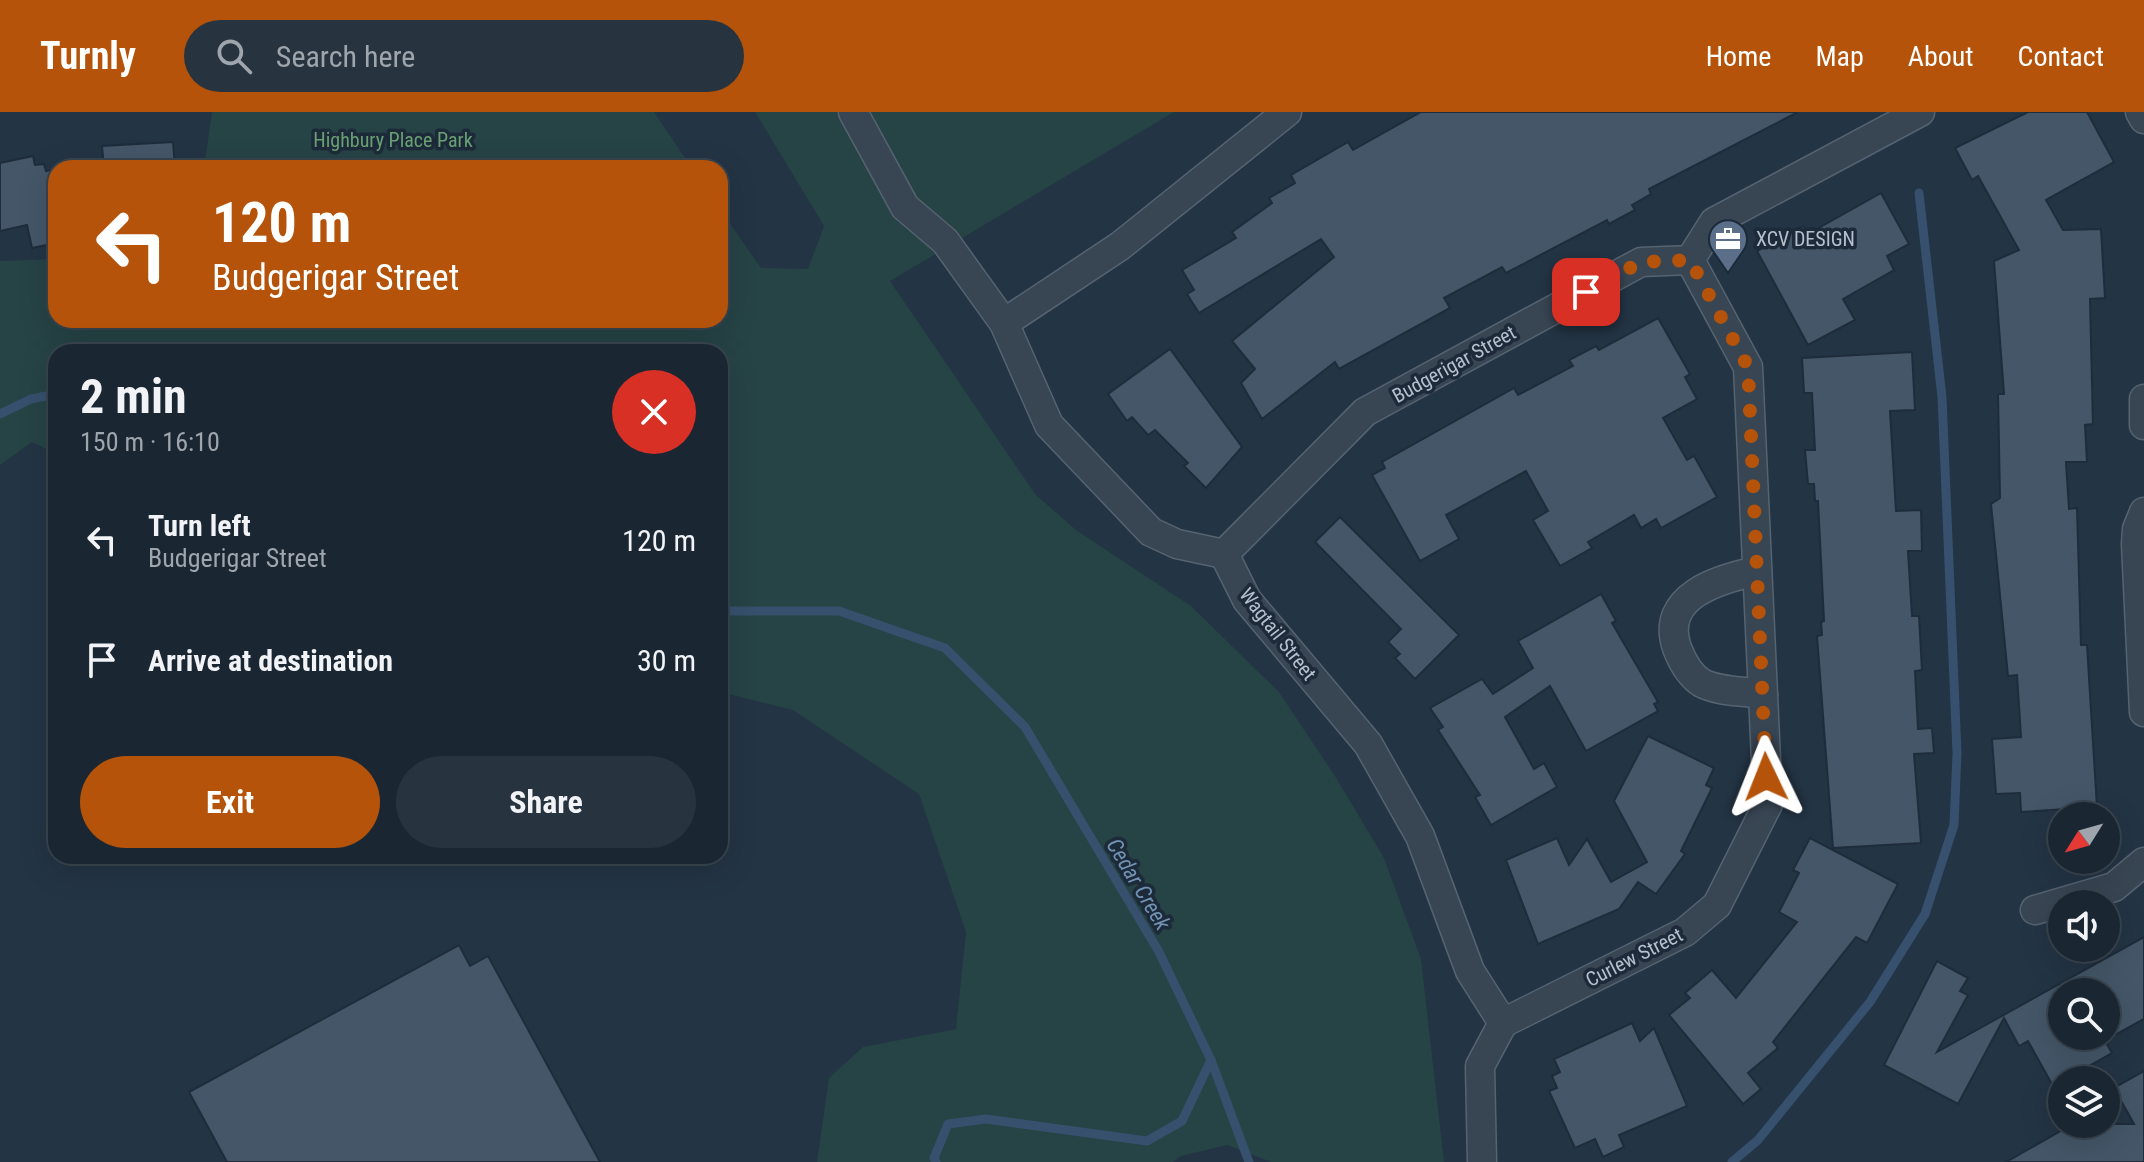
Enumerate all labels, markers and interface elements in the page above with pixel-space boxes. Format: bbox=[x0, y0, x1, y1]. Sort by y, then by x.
search box bbox=[184, 20, 744, 92]
text: Turnly bbox=[40, 34, 136, 78]
icon: search bbox=[212, 34, 256, 78]
text: Search here bbox=[276, 39, 415, 74]
text: Home bbox=[1706, 40, 1771, 73]
text: Map bbox=[1815, 40, 1864, 73]
text: About bbox=[1908, 40, 1974, 73]
text: Contact bbox=[2018, 40, 2104, 73]
park label: Highbury Place Park bbox=[313, 128, 473, 152]
text: 120 m bbox=[212, 190, 351, 256]
icon: left bbox=[80, 192, 184, 296]
office icon: XCV DESIGN bbox=[1707, 218, 1749, 273]
place label: XCV DESIGN bbox=[1756, 227, 1855, 251]
text: Budgerigar Street bbox=[212, 257, 459, 299]
pin bbox=[1552, 258, 1620, 326]
icon: arrive bbox=[1564, 270, 1608, 314]
street label: Budgerigar Street bbox=[1388, 320, 1520, 408]
text: 2 min bbox=[80, 368, 187, 425]
button: close bbox=[612, 370, 696, 454]
text: 150 m · 16:10 bbox=[80, 427, 220, 457]
text: Turn left bbox=[148, 508, 251, 543]
icon: left bbox=[80, 518, 124, 562]
text: 120 m bbox=[622, 523, 696, 558]
text: Budgerigar Street bbox=[148, 543, 327, 573]
street label: Wagtail Street bbox=[1235, 583, 1322, 685]
icon: arrive bbox=[80, 638, 124, 682]
text: Arrive at destination bbox=[148, 643, 393, 678]
text: 30 m bbox=[637, 643, 696, 678]
position arrow bbox=[1724, 735, 1808, 819]
button: Exit bbox=[80, 756, 380, 848]
button: Share bbox=[396, 756, 696, 848]
north arrow bbox=[2048, 802, 2120, 874]
map controls bbox=[2048, 802, 2120, 1138]
water label: Cedar Creek bbox=[1101, 834, 1176, 935]
button: sound bbox=[2048, 890, 2120, 962]
street label: Curlew Street bbox=[1582, 922, 1687, 992]
button: search bbox=[2048, 978, 2120, 1050]
button: layers bbox=[2048, 1066, 2120, 1138]

